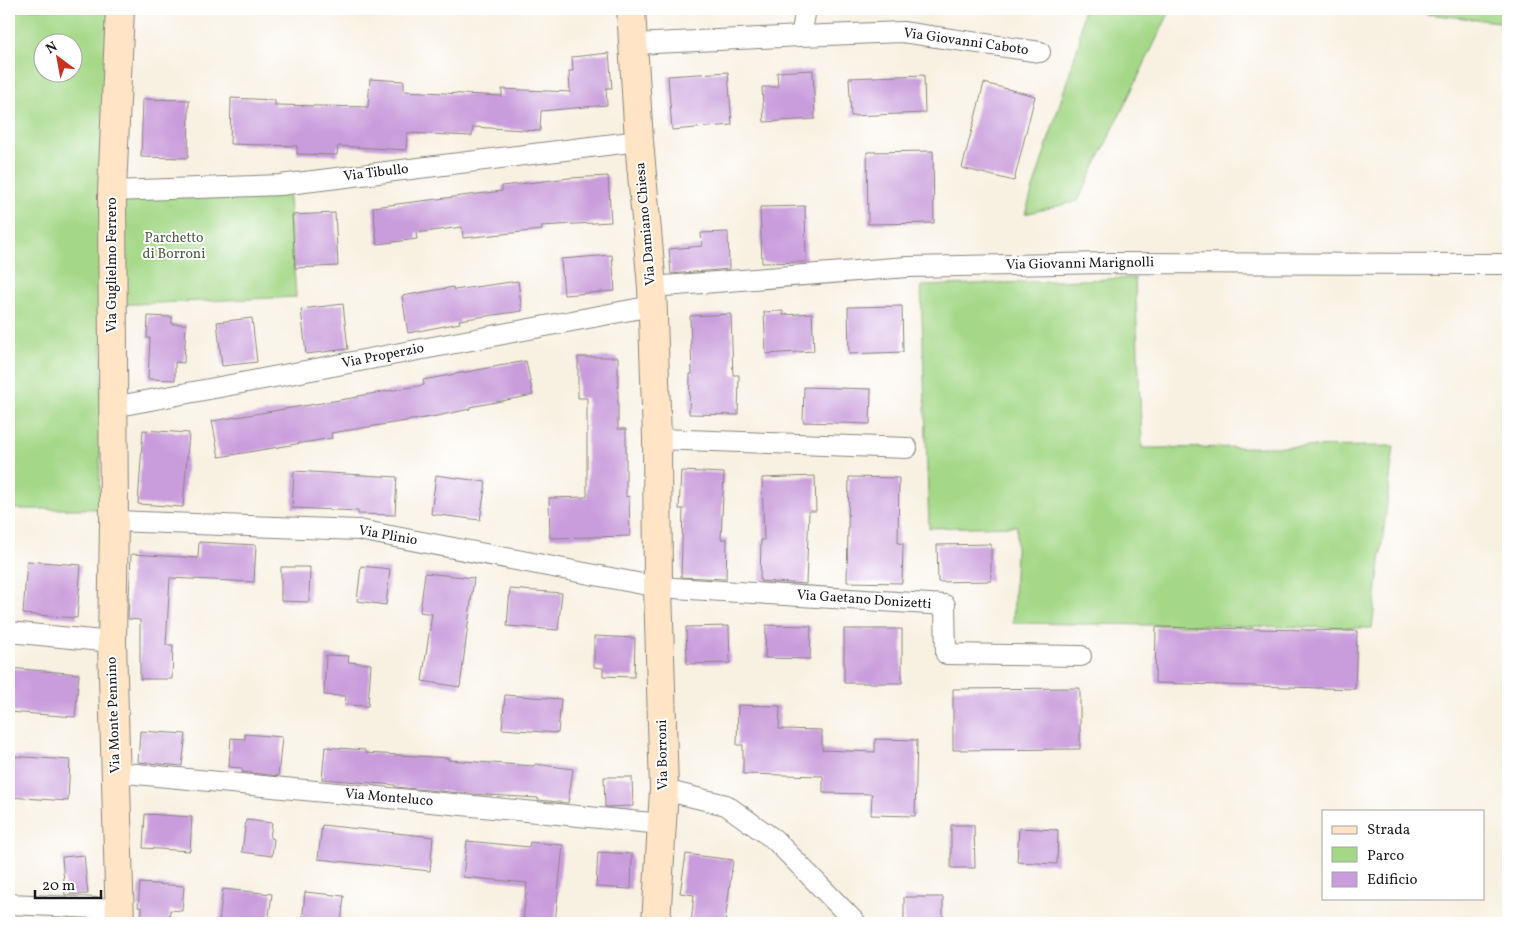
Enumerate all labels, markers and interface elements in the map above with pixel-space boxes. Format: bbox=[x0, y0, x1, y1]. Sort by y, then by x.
street label: Via Giovanni Caboto bbox=[902, 24, 1030, 60]
north arrow bbox=[32, 32, 82, 82]
text: N bbox=[43, 37, 61, 59]
street label: Via Tibullo bbox=[342, 160, 410, 186]
street label: Via Damiano Chiesa bbox=[631, 162, 661, 286]
street label: Via Guglielmo Ferrero bbox=[103, 197, 122, 333]
park label: Parchetto di Borroni bbox=[143, 229, 205, 264]
street label: Via Giovanni Marignolli bbox=[1006, 253, 1154, 275]
street label: Via Properzio bbox=[340, 339, 426, 373]
street label: Via Plinio bbox=[357, 521, 419, 551]
street label: Via Gaetano Donizetti bbox=[796, 586, 932, 614]
street label: Via Monte Pennino bbox=[102, 656, 126, 774]
street label: Via Borroni bbox=[653, 719, 673, 791]
street label: Via Monteluco bbox=[344, 785, 434, 811]
legend bbox=[1322, 810, 1484, 900]
text: Strada bbox=[1367, 820, 1410, 841]
text: Parco bbox=[1367, 846, 1404, 867]
scale bar bbox=[35, 867, 101, 899]
text: Edificio bbox=[1367, 870, 1418, 891]
text: 20 m bbox=[42, 876, 75, 897]

